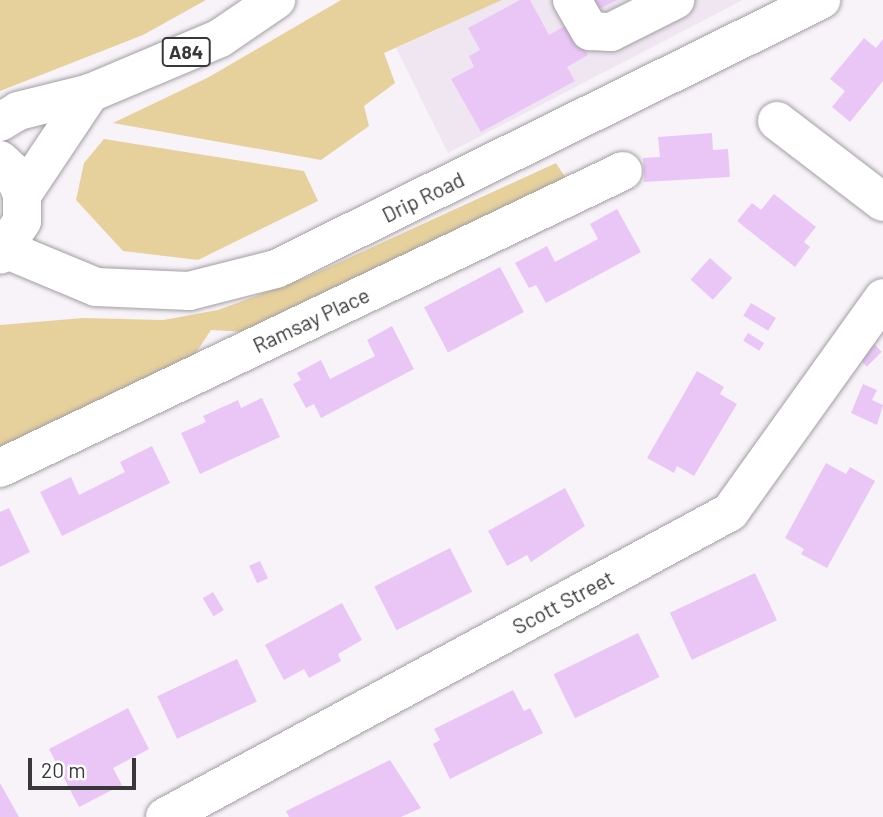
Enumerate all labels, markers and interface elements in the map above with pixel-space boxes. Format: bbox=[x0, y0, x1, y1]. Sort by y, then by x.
road number: A84 bbox=[162, 36, 210, 68]
street label: Drip Road bbox=[378, 166, 468, 228]
street label: Ramsay Place bbox=[249, 282, 373, 358]
street label: Scott Street bbox=[508, 565, 618, 639]
scale bar bbox=[32, 744, 140, 788]
text: 20 m bbox=[41, 757, 86, 782]

